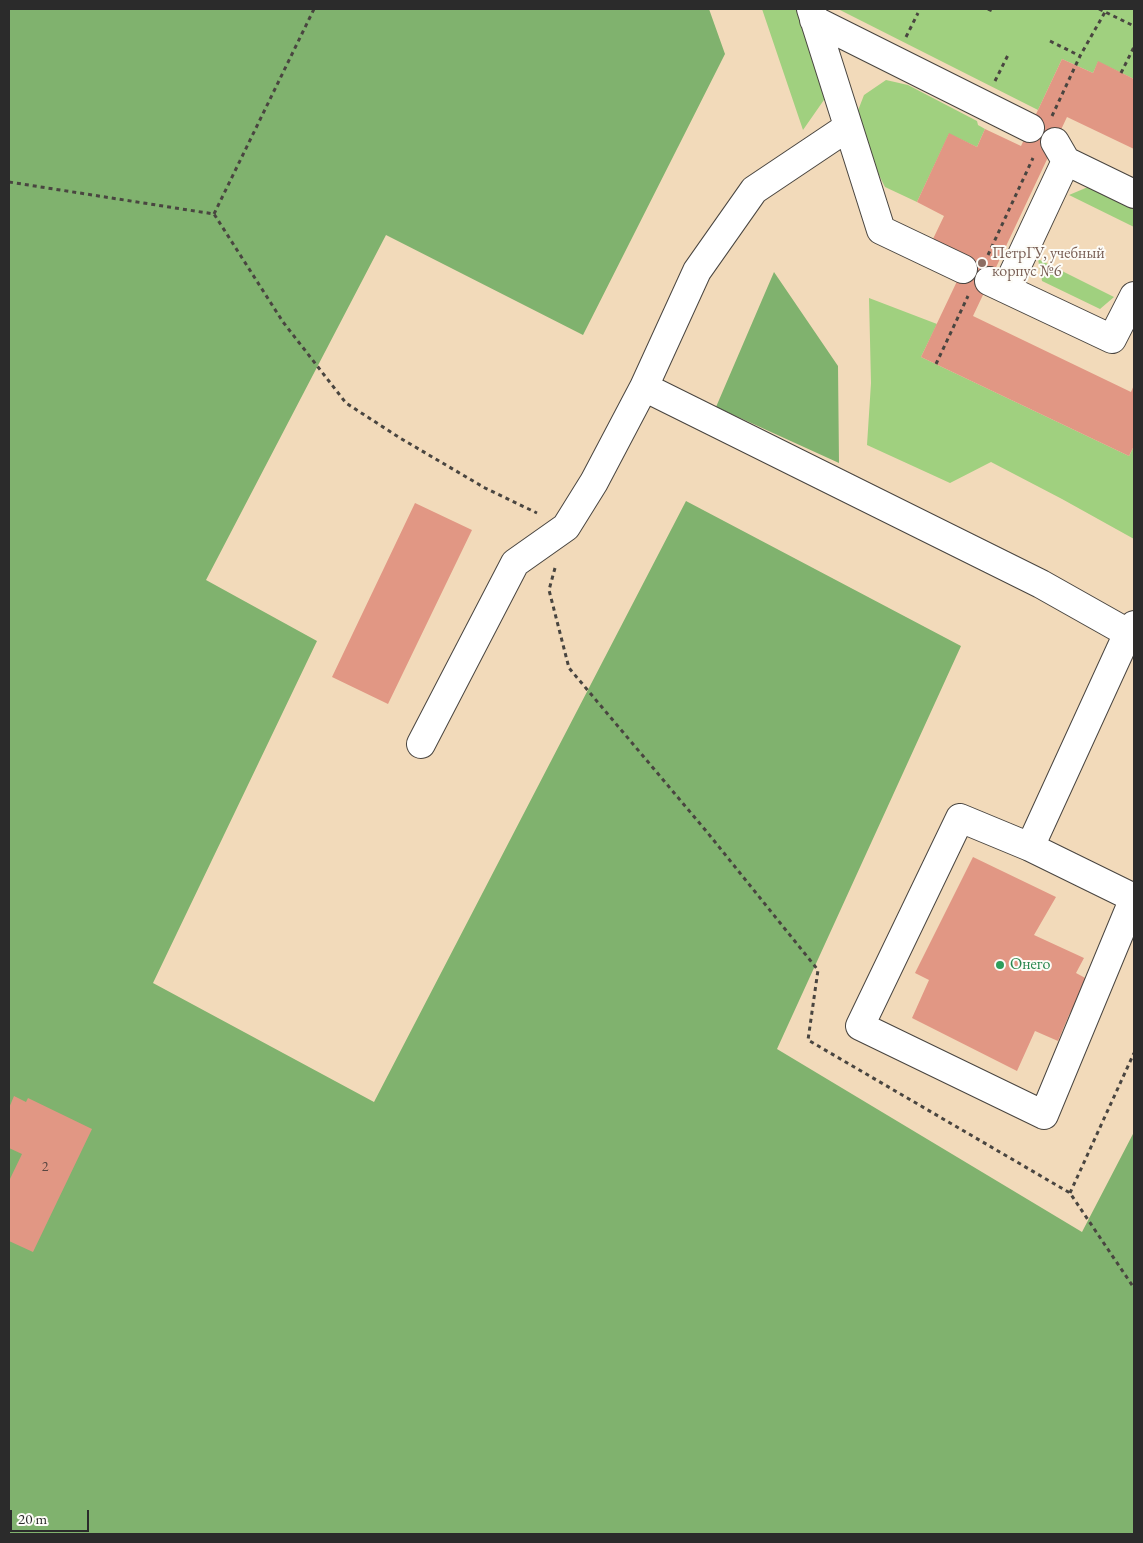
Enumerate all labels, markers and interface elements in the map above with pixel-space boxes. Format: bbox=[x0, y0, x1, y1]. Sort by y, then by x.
place label: ПетрГУ, учебный корпус №6 bbox=[992, 244, 1105, 282]
marker: ПетрГУ, учебный корпус №6 bbox=[976, 257, 988, 269]
place label: Онего bbox=[1010, 955, 1050, 975]
marker: Онего bbox=[994, 959, 1006, 971]
house number: 2 bbox=[42, 1159, 48, 1175]
scale bar bbox=[12, 1500, 91, 1532]
text: 20 m bbox=[18, 1509, 47, 1528]

